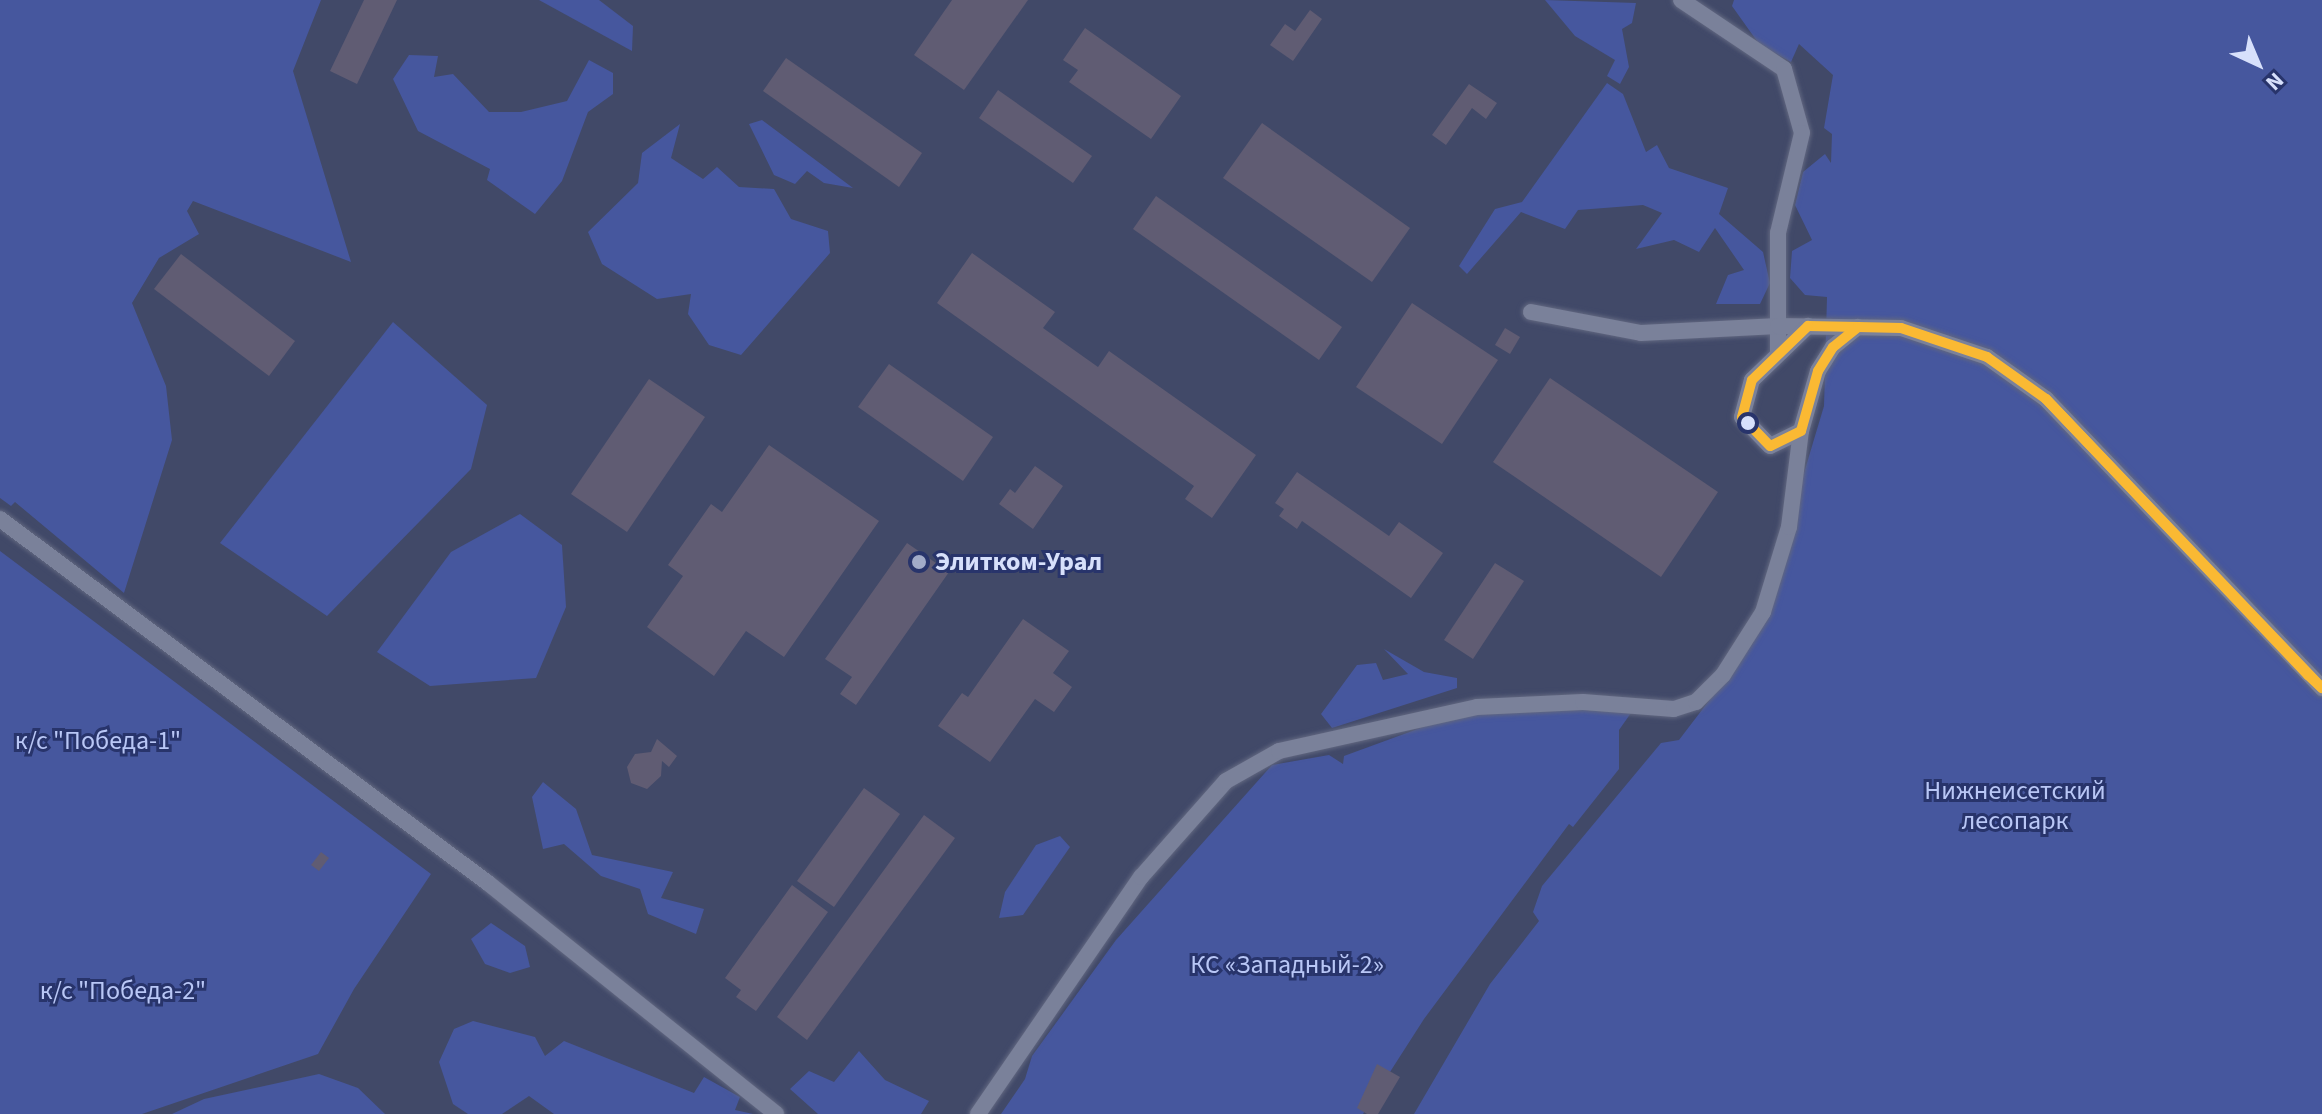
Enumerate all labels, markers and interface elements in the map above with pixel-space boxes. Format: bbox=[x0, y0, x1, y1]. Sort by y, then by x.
north arrow bbox=[2218, 24, 2298, 104]
text: N bbox=[2258, 65, 2291, 98]
unlabelled marker bbox=[1740, 415, 1756, 431]
place label: Элитком-Урал bbox=[935, 546, 1102, 578]
marker: Элитком-Урал bbox=[910, 553, 928, 571]
park label: к/с "Победа-1" bbox=[15, 725, 181, 757]
park label: Нижнеисетский лесопарк bbox=[1924, 775, 2106, 836]
park label: КС «Западный-2» bbox=[1190, 949, 1384, 981]
park label: к/с "Победа-2" bbox=[40, 975, 206, 1007]

